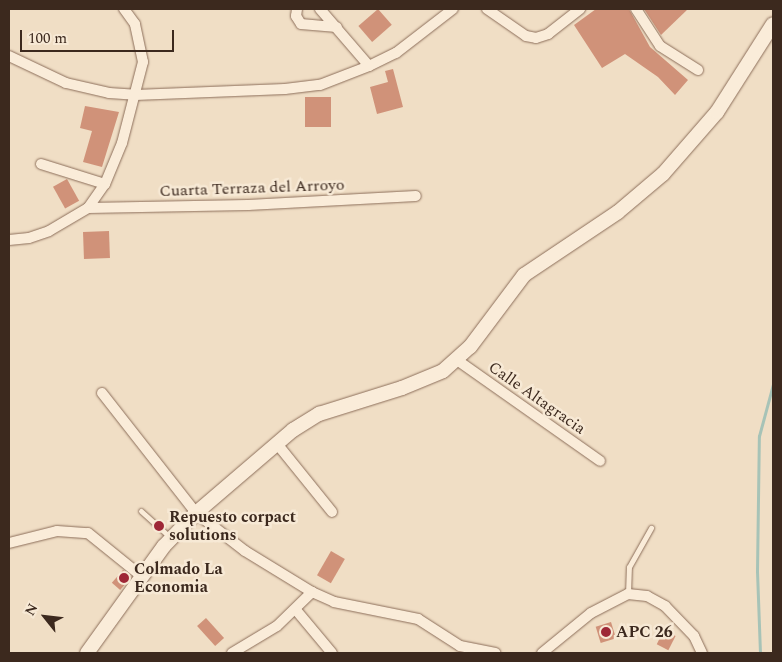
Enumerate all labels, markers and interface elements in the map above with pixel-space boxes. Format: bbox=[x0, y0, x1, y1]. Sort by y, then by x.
scale bar bbox=[22, 20, 176, 52]
text: 100 m bbox=[28, 27, 67, 50]
street label: Cuarta Terraza del Arroyo bbox=[159, 175, 345, 201]
street label: Calle Altagracia bbox=[485, 357, 589, 439]
place label: Repuesto corpact solutions bbox=[169, 507, 296, 545]
marker: Repuesto corpact solutions bbox=[153, 520, 165, 532]
place label: Colmado La Economia bbox=[134, 559, 223, 597]
marker: Colmado La Economia bbox=[118, 572, 130, 584]
north arrow bbox=[20, 592, 70, 642]
text: N bbox=[19, 599, 43, 620]
place label: APC 26 bbox=[616, 622, 673, 642]
marker: APC 26 bbox=[600, 626, 612, 638]

